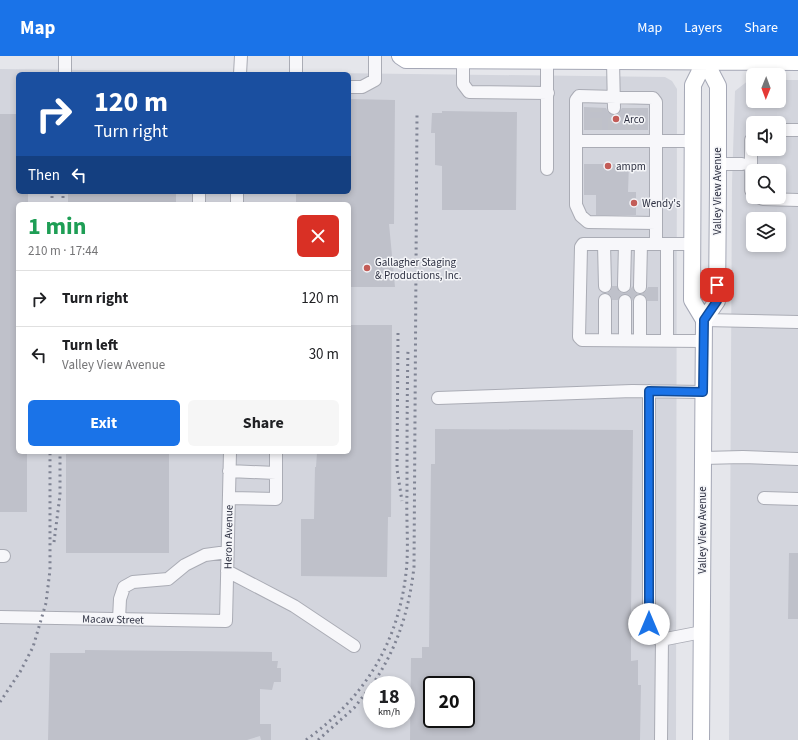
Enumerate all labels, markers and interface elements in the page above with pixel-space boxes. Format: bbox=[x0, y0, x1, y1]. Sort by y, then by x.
text: Map bbox=[20, 15, 55, 42]
text: Map bbox=[637, 18, 662, 38]
text: Layers bbox=[684, 18, 722, 38]
text: Share bbox=[744, 18, 778, 38]
north arrow bbox=[746, 68, 786, 108]
map controls bbox=[746, 68, 786, 252]
text: 120 m bbox=[94, 82, 168, 122]
icon: right bbox=[28, 88, 80, 140]
place label: Arco bbox=[624, 112, 644, 127]
marker: Arco bbox=[611, 114, 621, 124]
button: sound bbox=[746, 116, 786, 156]
text: Turn right bbox=[94, 119, 168, 144]
street label: Valley View Avenue bbox=[710, 147, 725, 235]
place label: ampm bbox=[616, 159, 646, 174]
marker: ampm bbox=[603, 161, 613, 171]
icon: left bbox=[68, 164, 90, 186]
button: search bbox=[746, 164, 786, 204]
text: Then bbox=[28, 165, 60, 186]
place label: Wendy's bbox=[642, 196, 681, 211]
marker: Wendy's bbox=[629, 198, 639, 208]
text: 1 min bbox=[28, 209, 86, 244]
button: layers bbox=[746, 212, 786, 252]
button: close bbox=[297, 215, 339, 257]
text: 210 m · 17:44 bbox=[28, 242, 98, 260]
place label: Gallagher Staging & Productions, Inc. bbox=[375, 255, 462, 283]
marker: Gallagher Staging & Productions, Inc. bbox=[362, 263, 372, 273]
pin bbox=[700, 268, 734, 302]
icon: arrive bbox=[706, 274, 728, 296]
icon: right bbox=[28, 288, 50, 310]
text: Turn right bbox=[62, 288, 128, 309]
text: 120 m bbox=[301, 288, 339, 309]
text: Turn left bbox=[62, 335, 118, 356]
icon: left bbox=[28, 344, 50, 366]
text: 30 m bbox=[309, 344, 339, 365]
text: Valley View Avenue bbox=[62, 356, 165, 374]
button: Exit bbox=[28, 400, 180, 446]
button: Share bbox=[188, 400, 339, 446]
street label: Valley View Avenue bbox=[695, 486, 710, 574]
street label: Heron Avenue bbox=[220, 504, 237, 569]
position arrow bbox=[628, 603, 670, 645]
street label: Macaw Street bbox=[82, 611, 144, 628]
speed limit sign: 20 bbox=[423, 676, 475, 728]
text: 18 bbox=[378, 683, 400, 711]
text: km/h bbox=[378, 705, 400, 719]

